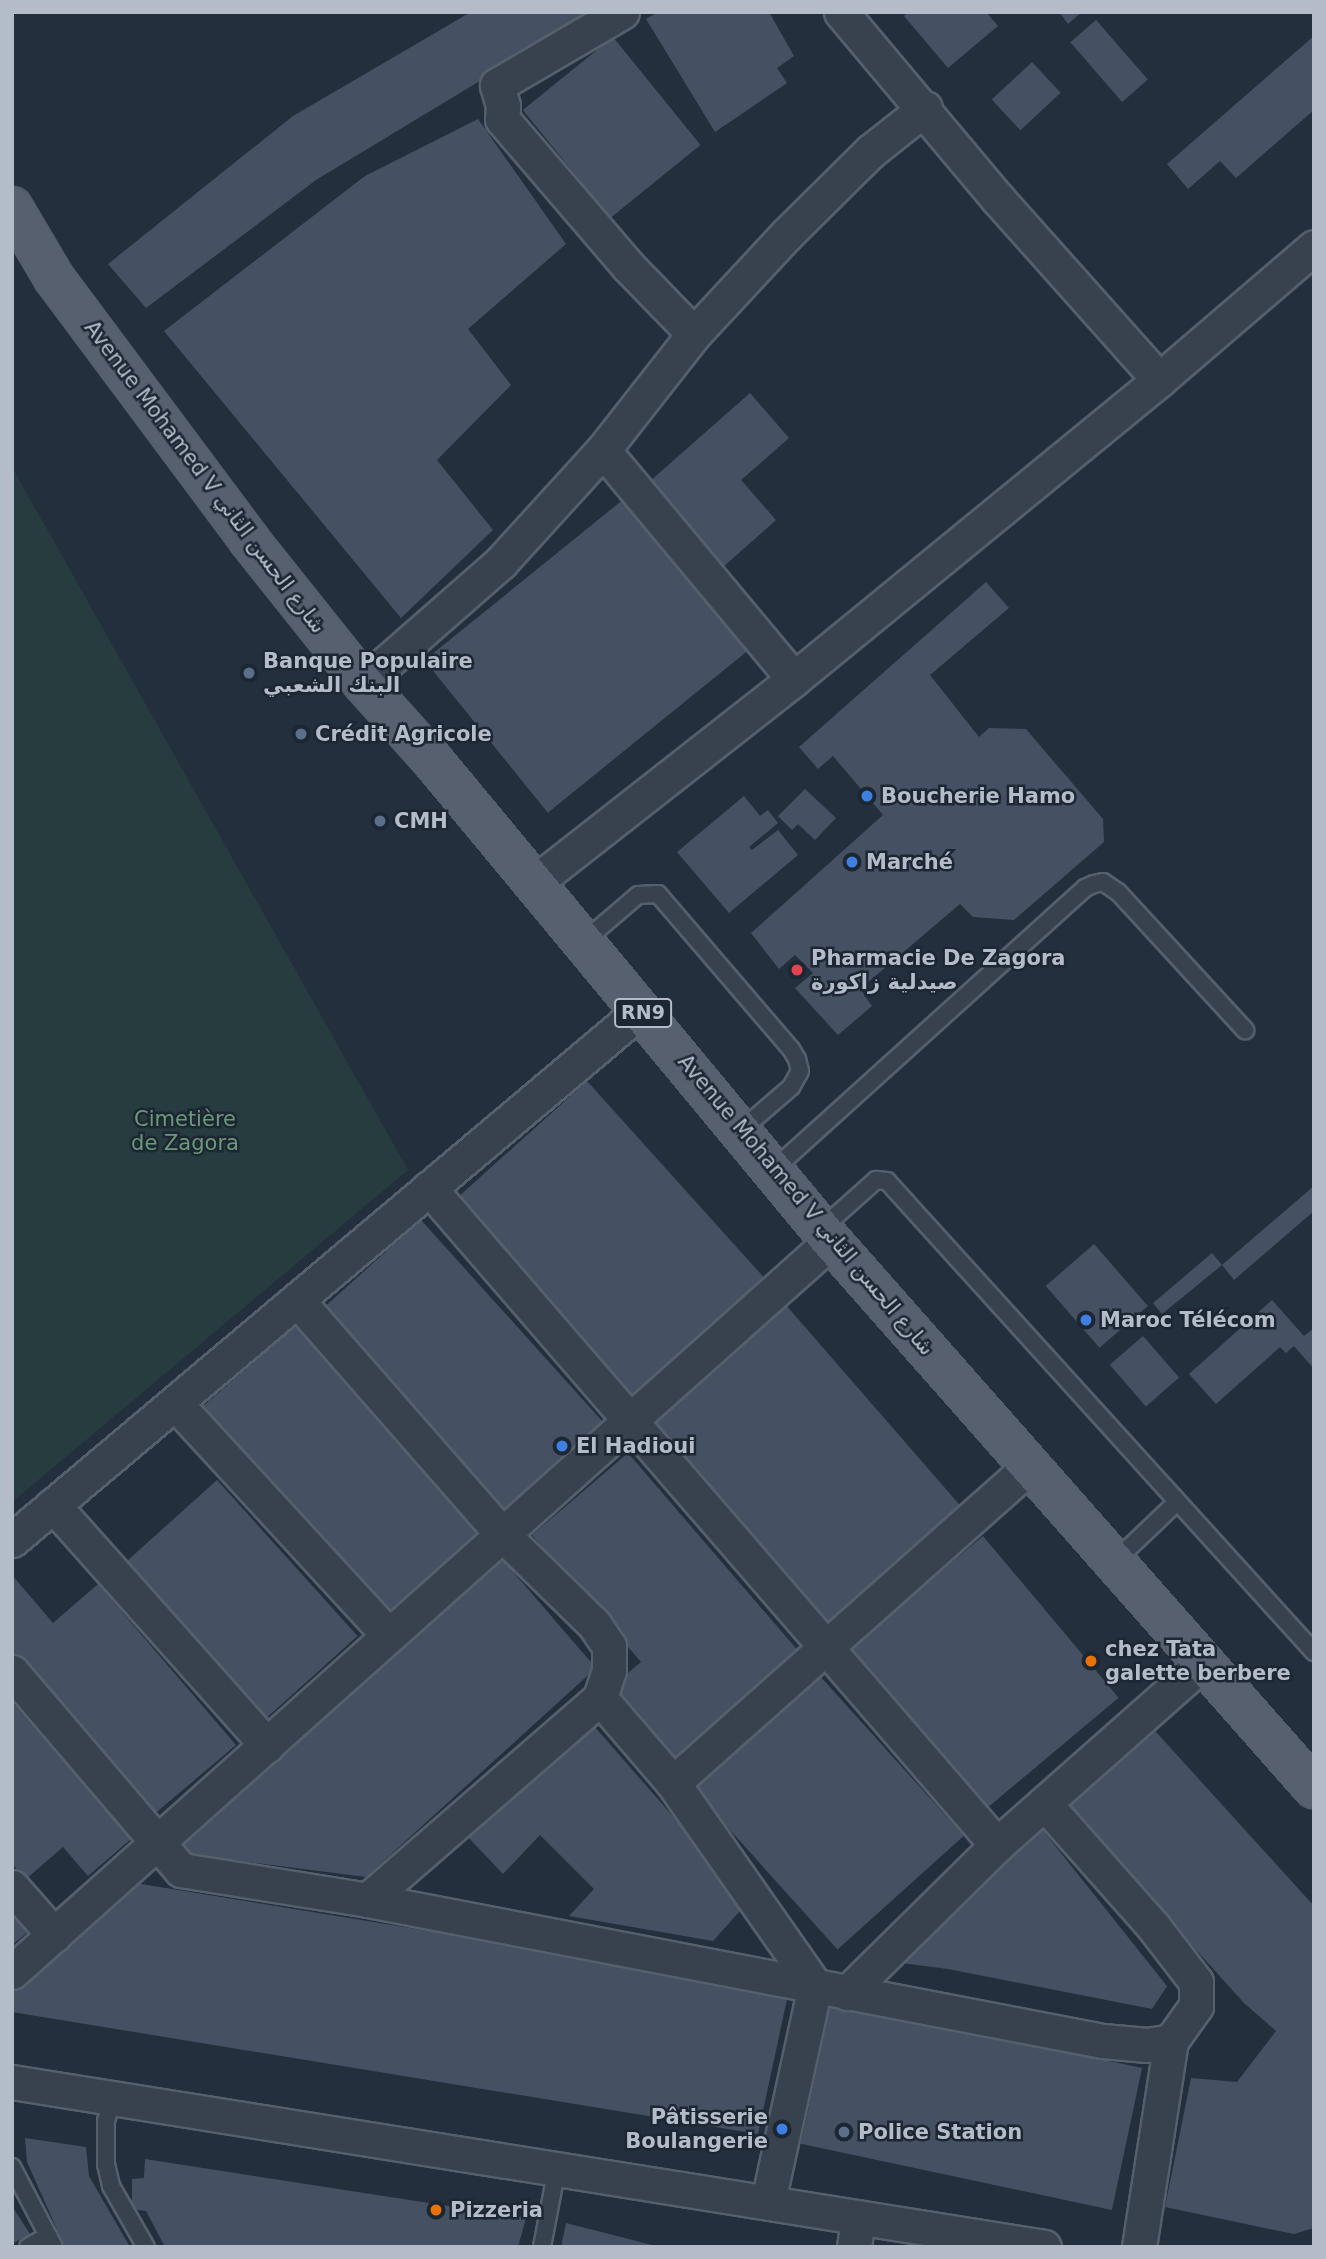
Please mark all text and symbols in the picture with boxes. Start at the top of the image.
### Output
street label: Avenue Mohamed V شارع الحسن الثاني [79,316,331,638]
place label: Banque Populaire البنك الشعبي [263,648,473,698]
marker: Banque Populaire البنك الشعبي [241,665,257,681]
place label: Crédit Agricole [315,721,492,747]
marker: Crédit Agricole [293,726,309,742]
place label: Boucherie Hamo [881,783,1075,809]
marker: Boucherie Hamo [859,788,875,804]
place label: CMH [394,808,448,834]
marker: CMH [372,813,388,829]
place label: Marché [866,849,953,875]
marker: Marché [844,854,860,870]
place label: Pharmacie De Zagora صيدلية زاكورة [811,945,1065,995]
marker: Pharmacie De Zagora صيدلية زاكورة [789,962,805,978]
road number: RN9 [613,998,673,1028]
street label: Avenue Mohamed V شارع الحسن الثاني [673,1049,939,1361]
park label: Cimetière de Zagora [131,1106,239,1156]
place label: Maroc Télécom [1100,1307,1276,1333]
marker: Maroc Télécom [1078,1312,1094,1328]
place label: El Hadioui [576,1433,695,1459]
marker: El Hadioui [554,1438,570,1454]
place label: chez Tata galette berbere [1105,1636,1291,1686]
marker: chez Tata galette berbere [1083,1653,1099,1669]
place label: Pâtisserie Boulangerie [625,2104,768,2154]
place label: Police Station [858,2119,1022,2145]
marker: Pâtisserie Boulangerie [774,2121,790,2137]
marker: Police Station [836,2124,852,2140]
place label: Pizzeria [450,2197,543,2223]
marker: Pizzeria [428,2202,444,2218]

